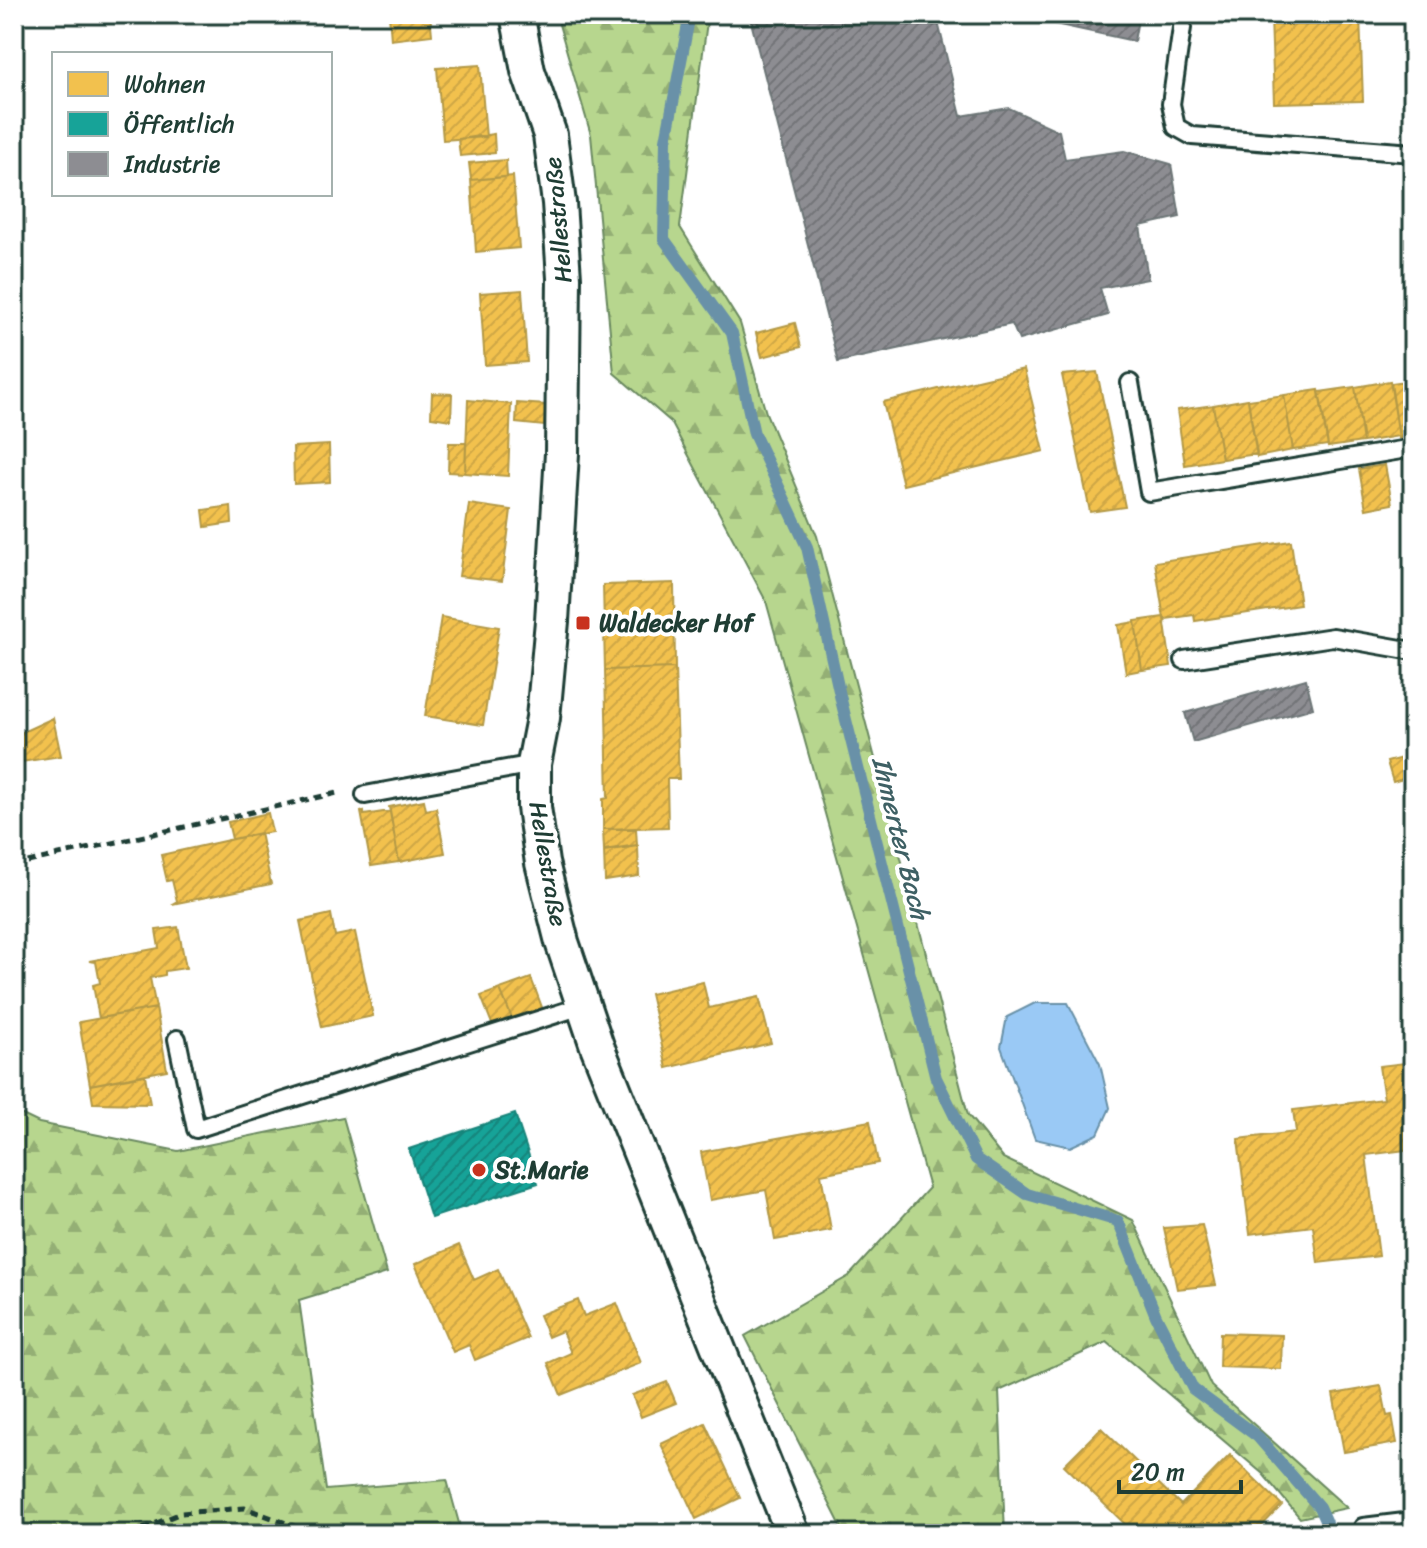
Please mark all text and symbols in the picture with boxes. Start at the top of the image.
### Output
legend [52,52,332,196]
text: Wohnen [124,63,206,105]
text: Öffentlich [124,103,235,145]
text: Industrie [123,143,221,185]
street label: Hellestraße [532,155,584,285]
place label: Waldecker Hof [599,602,756,644]
marker: Waldecker Hof [574,614,592,632]
water label: Ihmerter Bach [858,751,944,926]
street label: Hellestraße [516,798,580,930]
place label: St.Marie [494,1149,589,1191]
marker: St.Marie [470,1161,488,1179]
scale bar [1119,1444,1241,1494]
text: 20 m [1131,1451,1185,1493]

